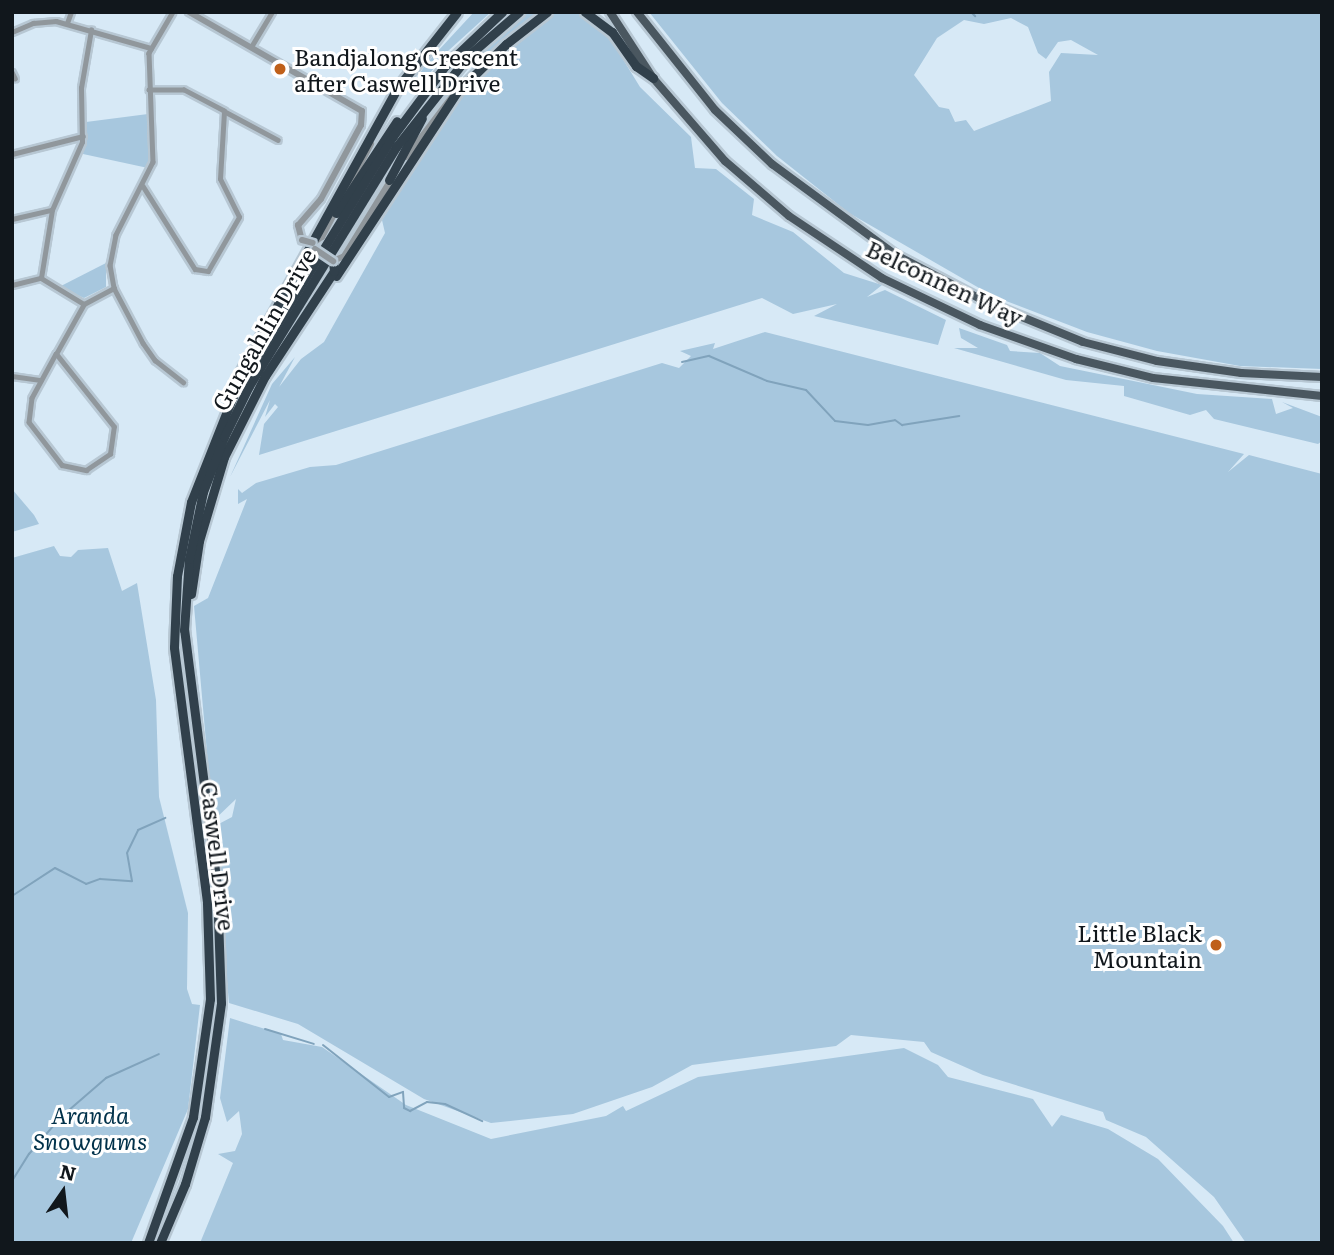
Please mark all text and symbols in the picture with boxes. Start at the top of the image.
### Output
place label: Bandjalong Crescent after Caswell Drive [294,42,518,96]
marker: Bandjalong Crescent after Caswell Drive [272,61,288,77]
street label: Belconnen Way [862,234,1028,330]
street label: Gungahlin Drive [205,243,321,415]
street label: Caswell Drive [196,780,242,932]
place label: Little Black Mountain [1077,918,1202,972]
marker: Little Black Mountain [1208,937,1224,953]
park label: Aranda Snowgums [33,1100,147,1154]
text: N [57,1156,79,1187]
north arrow [28,1157,98,1227]

